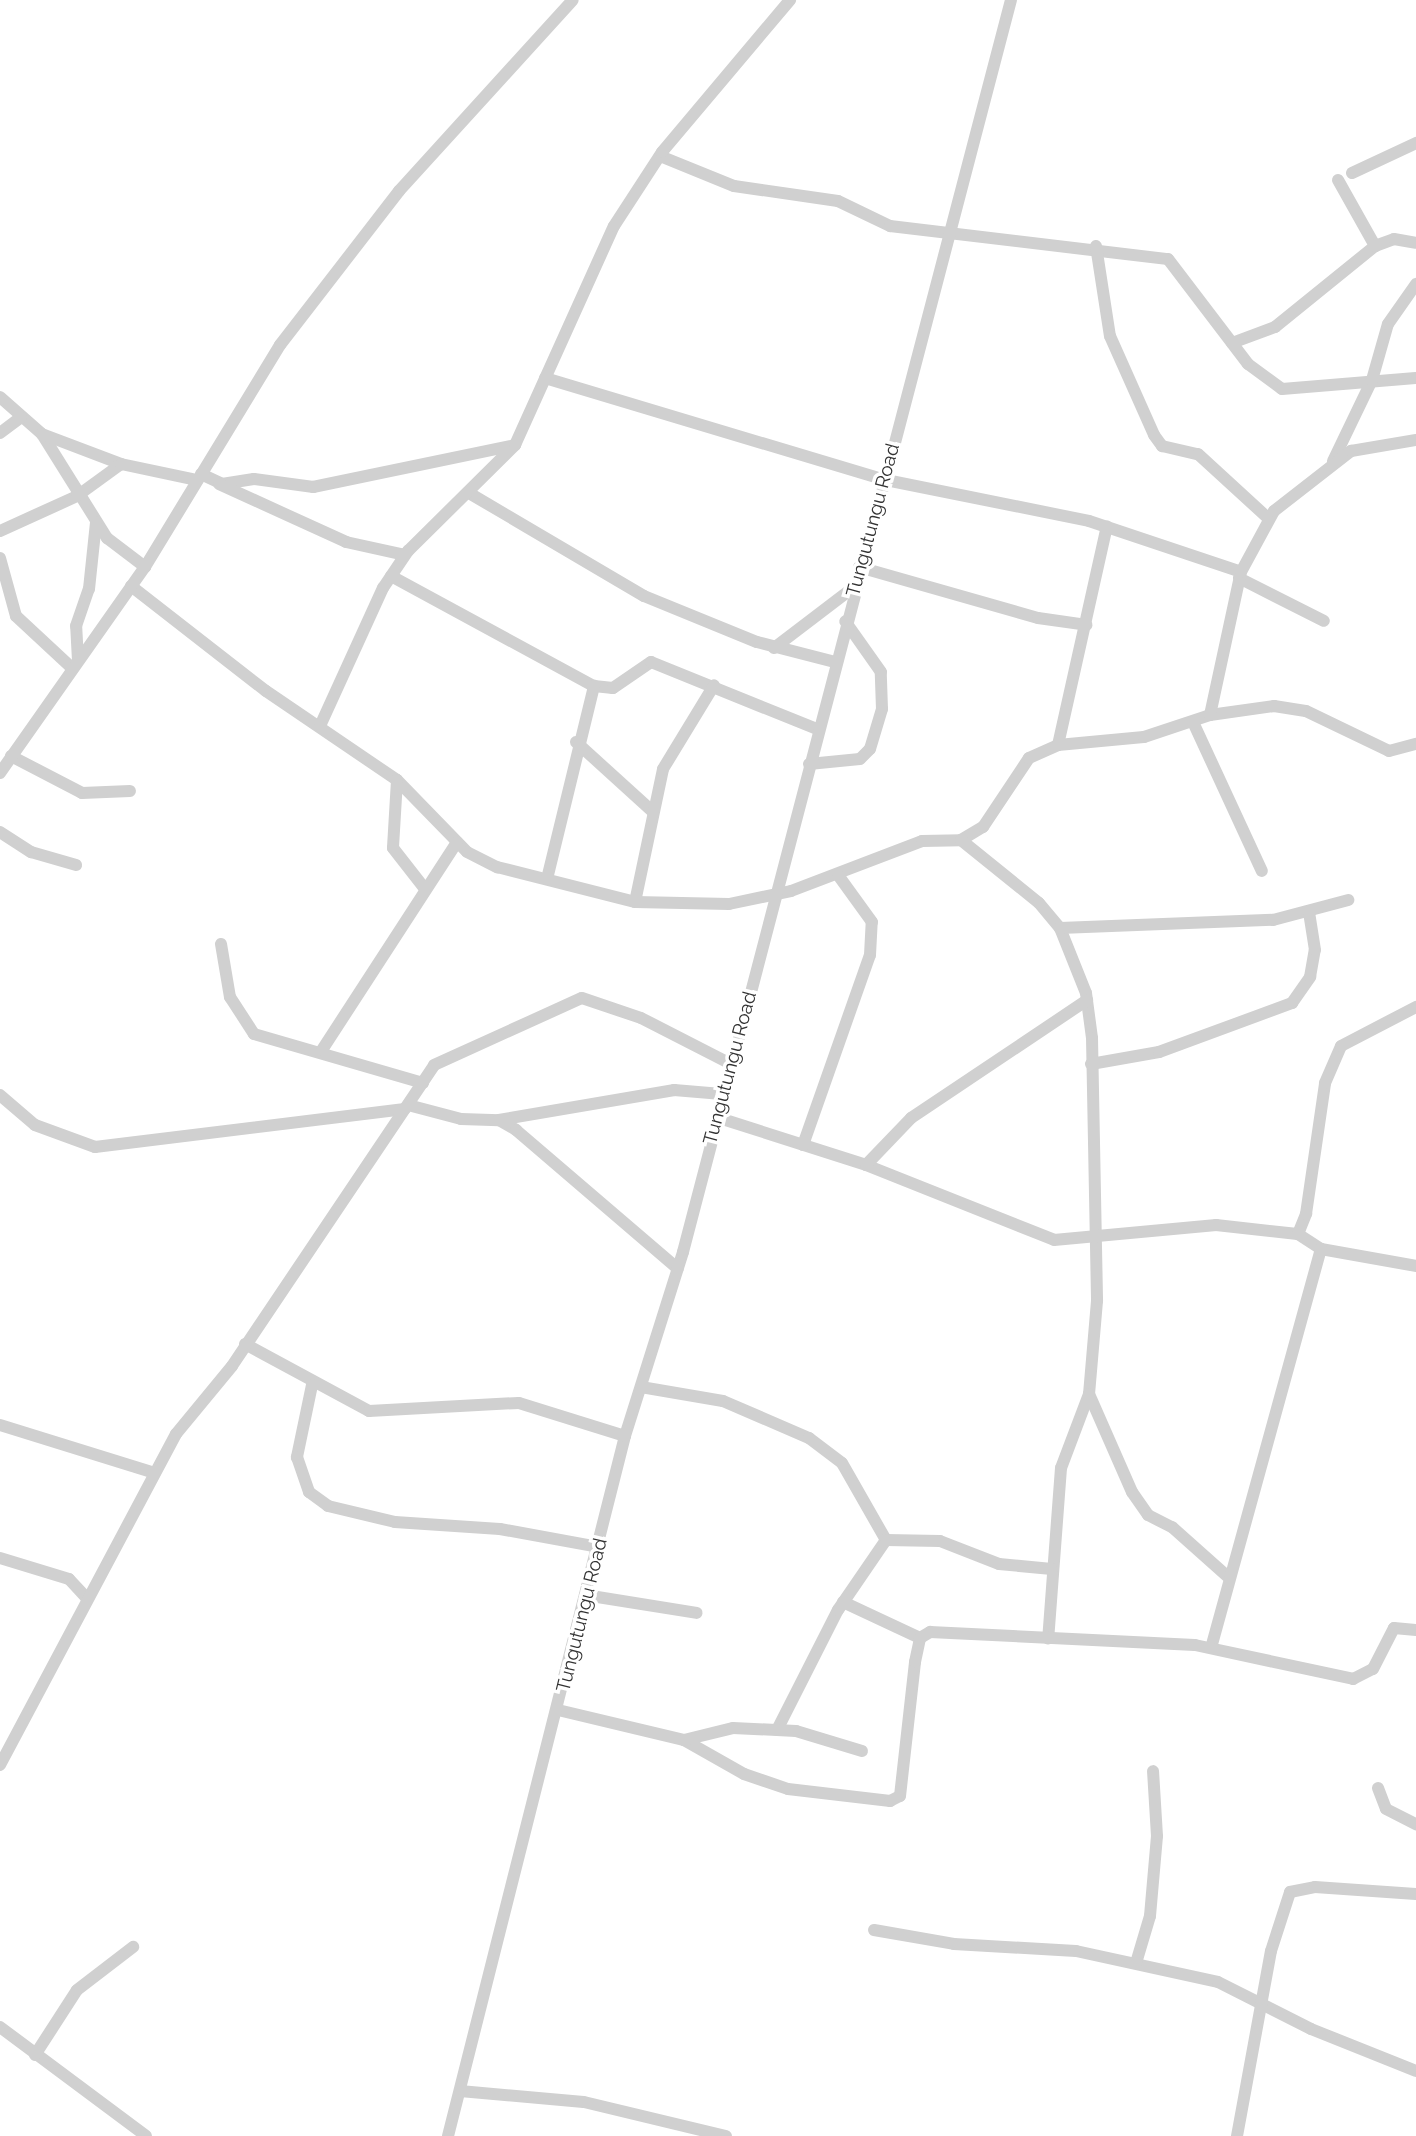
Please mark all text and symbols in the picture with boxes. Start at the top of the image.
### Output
street label: Tungutungu Road [842,441,904,599]
street label: Tungutungu Road [699,989,761,1147]
street label: Tungutungu Road [552,1536,612,1694]

